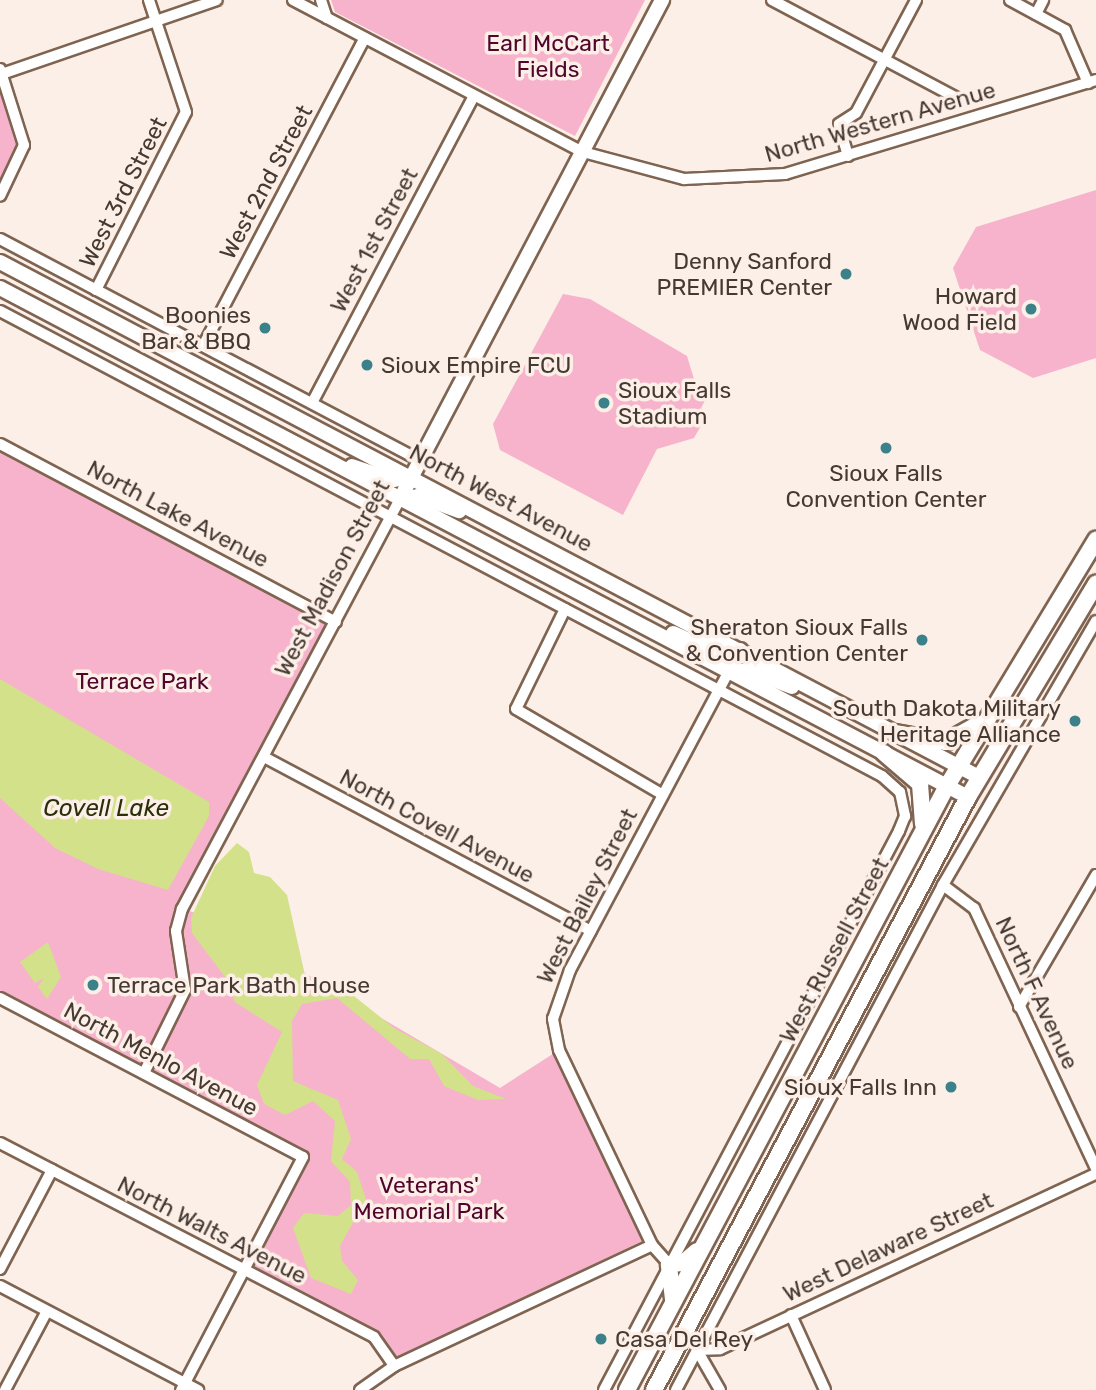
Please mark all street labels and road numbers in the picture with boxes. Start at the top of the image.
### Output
street label: North Western Avenue [761,76,999,168]
street label: West 2nd Street [214,100,318,264]
street label: West 3rd Street [73,112,173,272]
street label: West 1st Street [324,163,424,317]
street label: North West Avenue [404,438,598,558]
street label: North Lake Avenue [82,454,274,574]
street label: West Madison Street [269,475,395,681]
street label: North Covell Avenue [335,763,539,889]
street label: West Bailey Street [531,803,643,989]
street label: West Russell Street [774,853,894,1047]
street label: North F Avenue [989,912,1085,1074]
street label: North Menlo Avenue [59,996,263,1122]
street label: North Walts Avenue [112,1170,312,1290]
street label: West Delaware Street [779,1186,997,1308]

